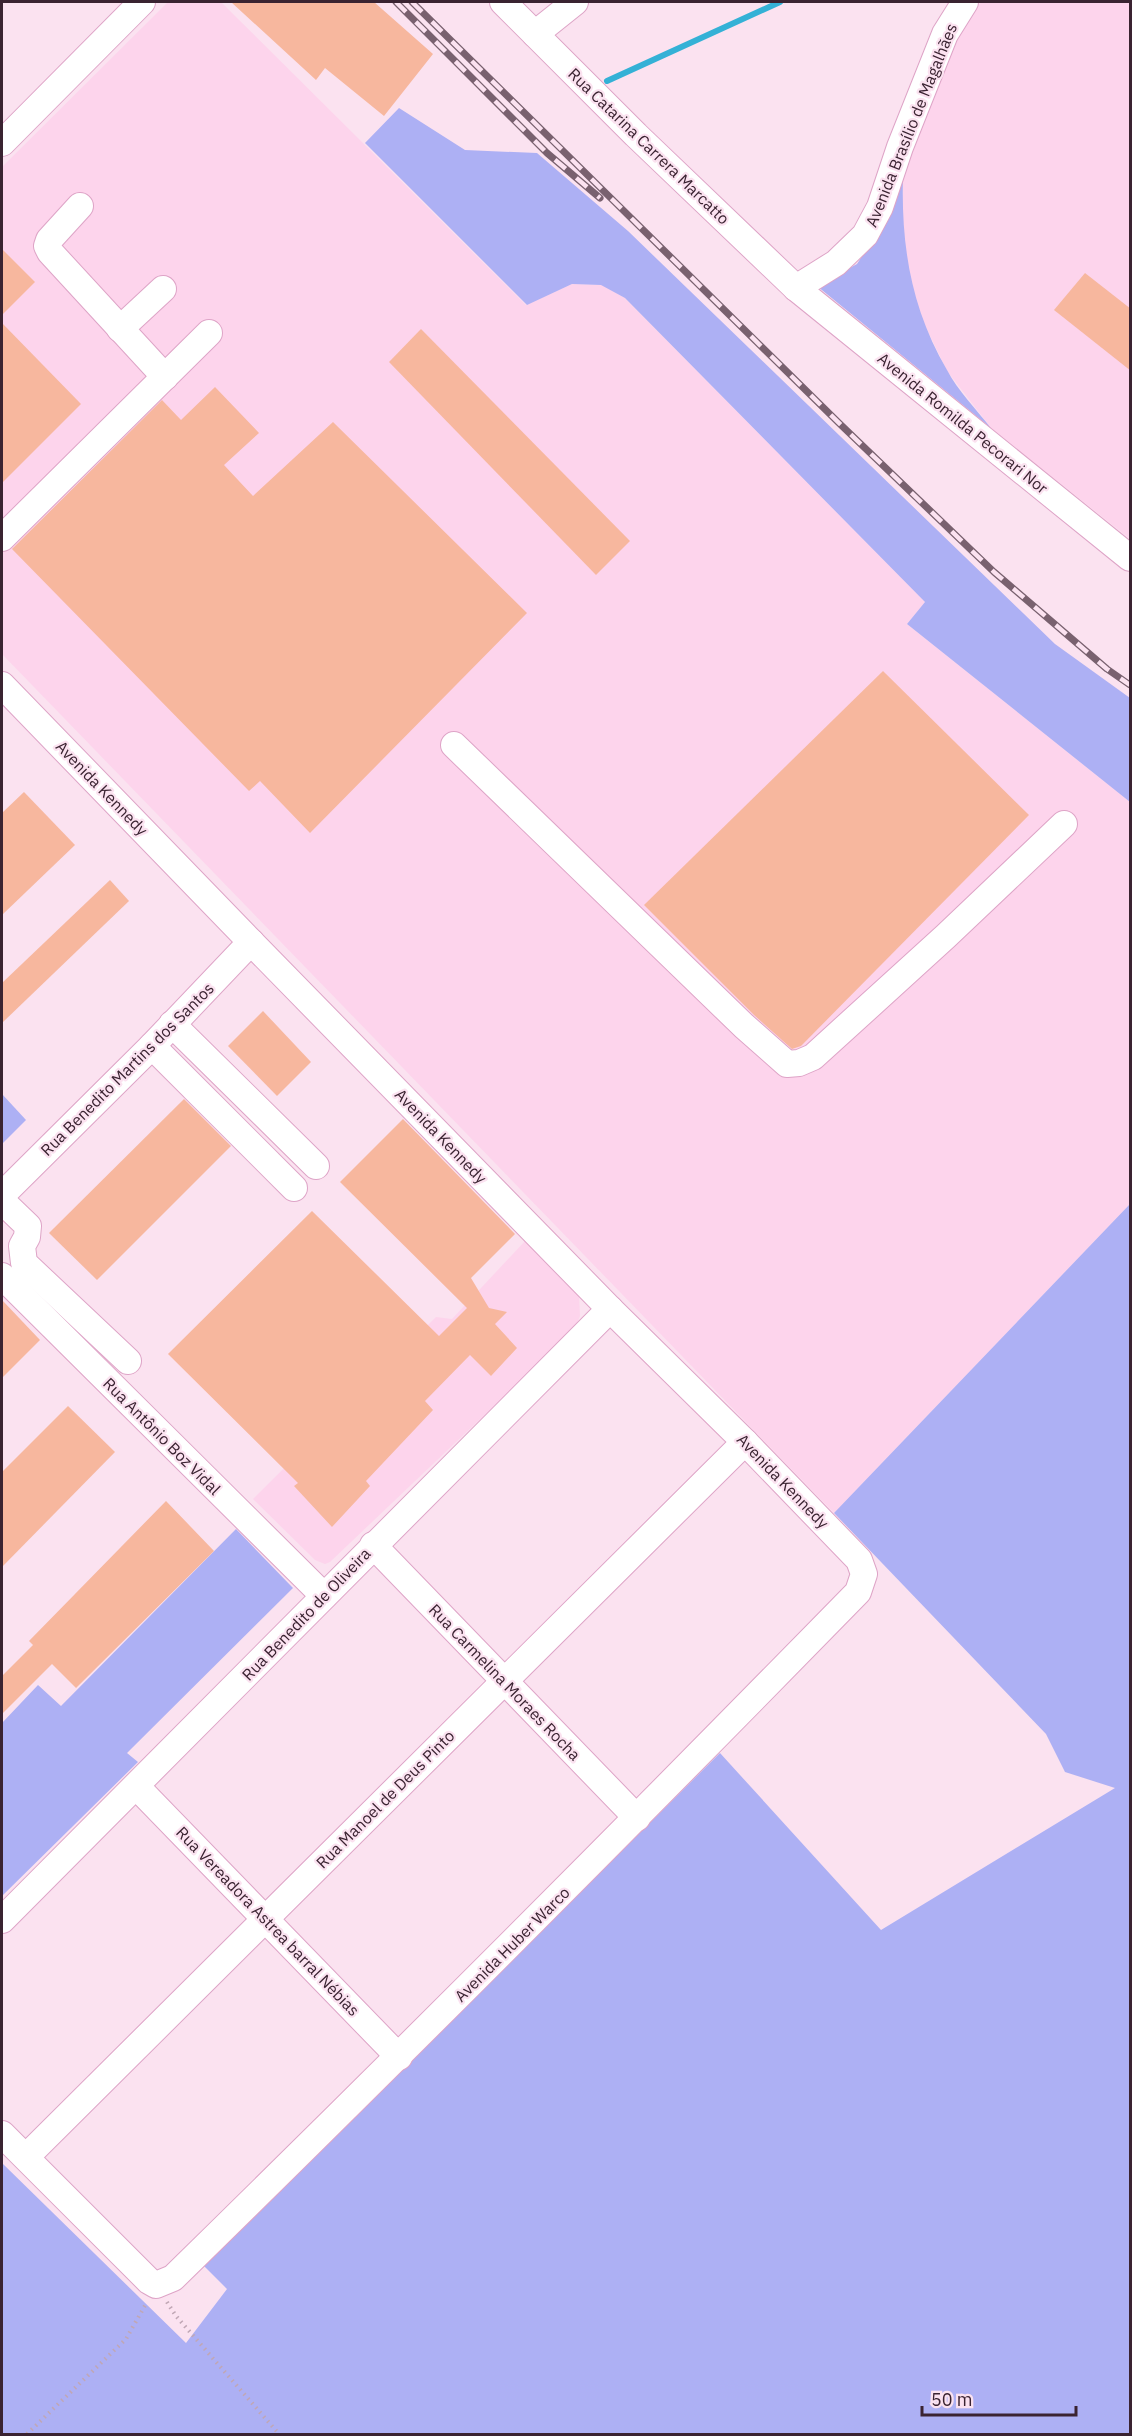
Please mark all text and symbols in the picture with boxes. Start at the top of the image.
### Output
street label: Avenida Brasílio de Magalhães [861,20,961,230]
street label: Rua Catarina Carrera Marcatto [564,64,734,228]
street label: Avenida Romilda Pecorari Nor [874,348,1052,498]
street label: Avenida Kennedy [52,736,152,840]
street label: Rua Benedito Martins dos Santos [36,978,218,1160]
street label: Avenida Kennedy [391,1084,491,1188]
street label: Rua Antônio Boz Vidal [99,1373,225,1499]
street label: Avenida Kennedy [733,1429,833,1533]
street label: Rua Benedito de Oliveira [237,1543,375,1685]
street label: Rua Carmelina Moraes Rocha [425,1600,585,1765]
street label: Rua Manoel de Deus Pinto [312,1726,458,1872]
street label: Rua Vereadora Astrea barral Nébias [172,1822,364,2020]
street label: Avenida Huber Warco [450,1882,574,2006]
scale bar [922,2379,1076,2417]
text: 50 m [931,2388,973,2411]

